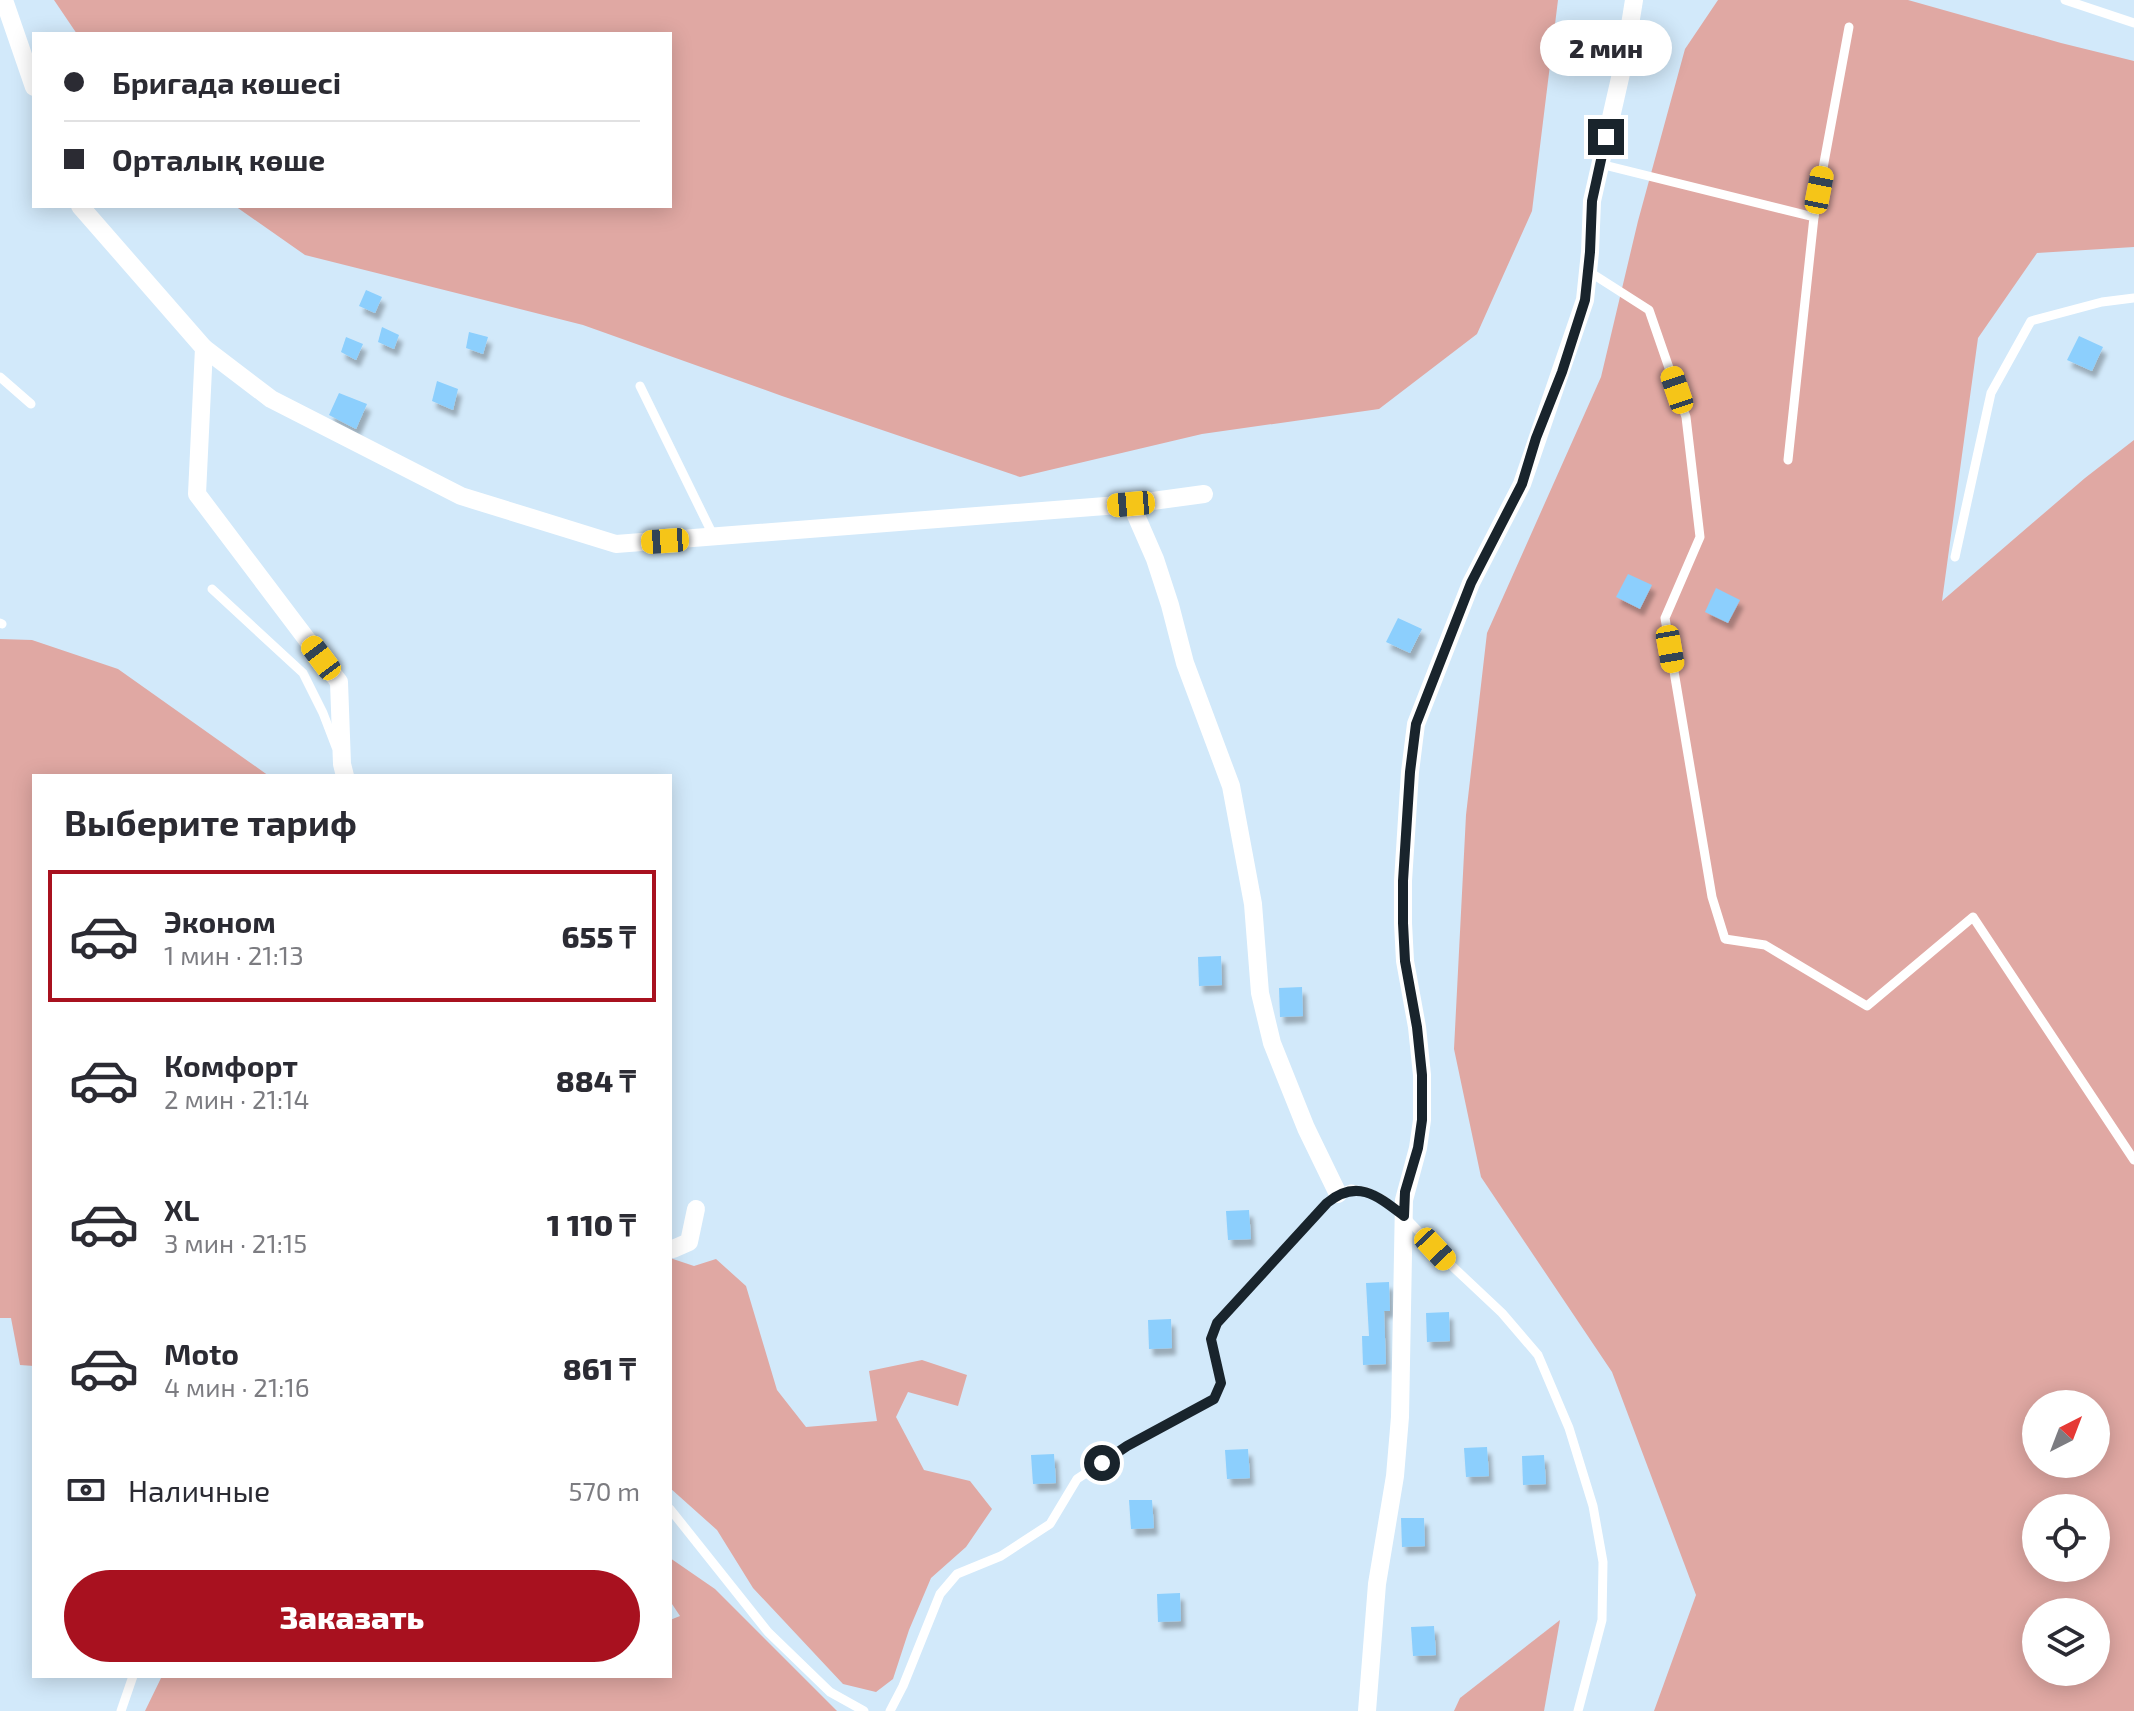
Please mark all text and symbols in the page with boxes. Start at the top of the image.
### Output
callout: 2 мин [1540,21,1672,77]
text: 2 мин [1569,32,1643,63]
text: Бригада көшесі [112,64,341,100]
route end [1588,119,1624,155]
text: Орталық көше [112,141,325,177]
car [1803,164,1835,216]
car [1658,363,1696,417]
car [1106,490,1156,518]
car [640,527,690,555]
car [1654,623,1686,675]
car [297,632,345,684]
text: Выберите тариф [64,800,357,843]
icon: car [68,900,140,972]
text: Эконом [164,903,276,939]
text: 655 ₸ [562,918,636,954]
text: 1 мин · 21:13 [164,939,304,970]
icon: car [68,1044,140,1116]
text: Комфорт [164,1047,298,1083]
text: 884 ₸ [556,1062,636,1098]
text: 2 мин · 21:14 [164,1083,309,1114]
icon: car [68,1188,140,1260]
text: XL [164,1191,199,1227]
text: 1 110 ₸ [547,1206,636,1242]
car [1410,1223,1460,1275]
text: 3 мин · 21:15 [164,1227,307,1258]
icon: car [68,1332,140,1404]
text: Moto [164,1335,239,1371]
text: 861 ₸ [563,1350,636,1386]
text: 4 мин · 21:16 [164,1371,310,1402]
north arrow [2022,1390,2110,1478]
map controls [2022,1390,2110,1686]
route start [1084,1445,1120,1481]
icon: cash [64,1468,108,1512]
text: Наличные [128,1472,270,1508]
text: 570 m [568,1475,640,1506]
button: locate [2022,1494,2110,1582]
button: Заказать [64,1570,640,1662]
button: layers [2022,1598,2110,1686]

